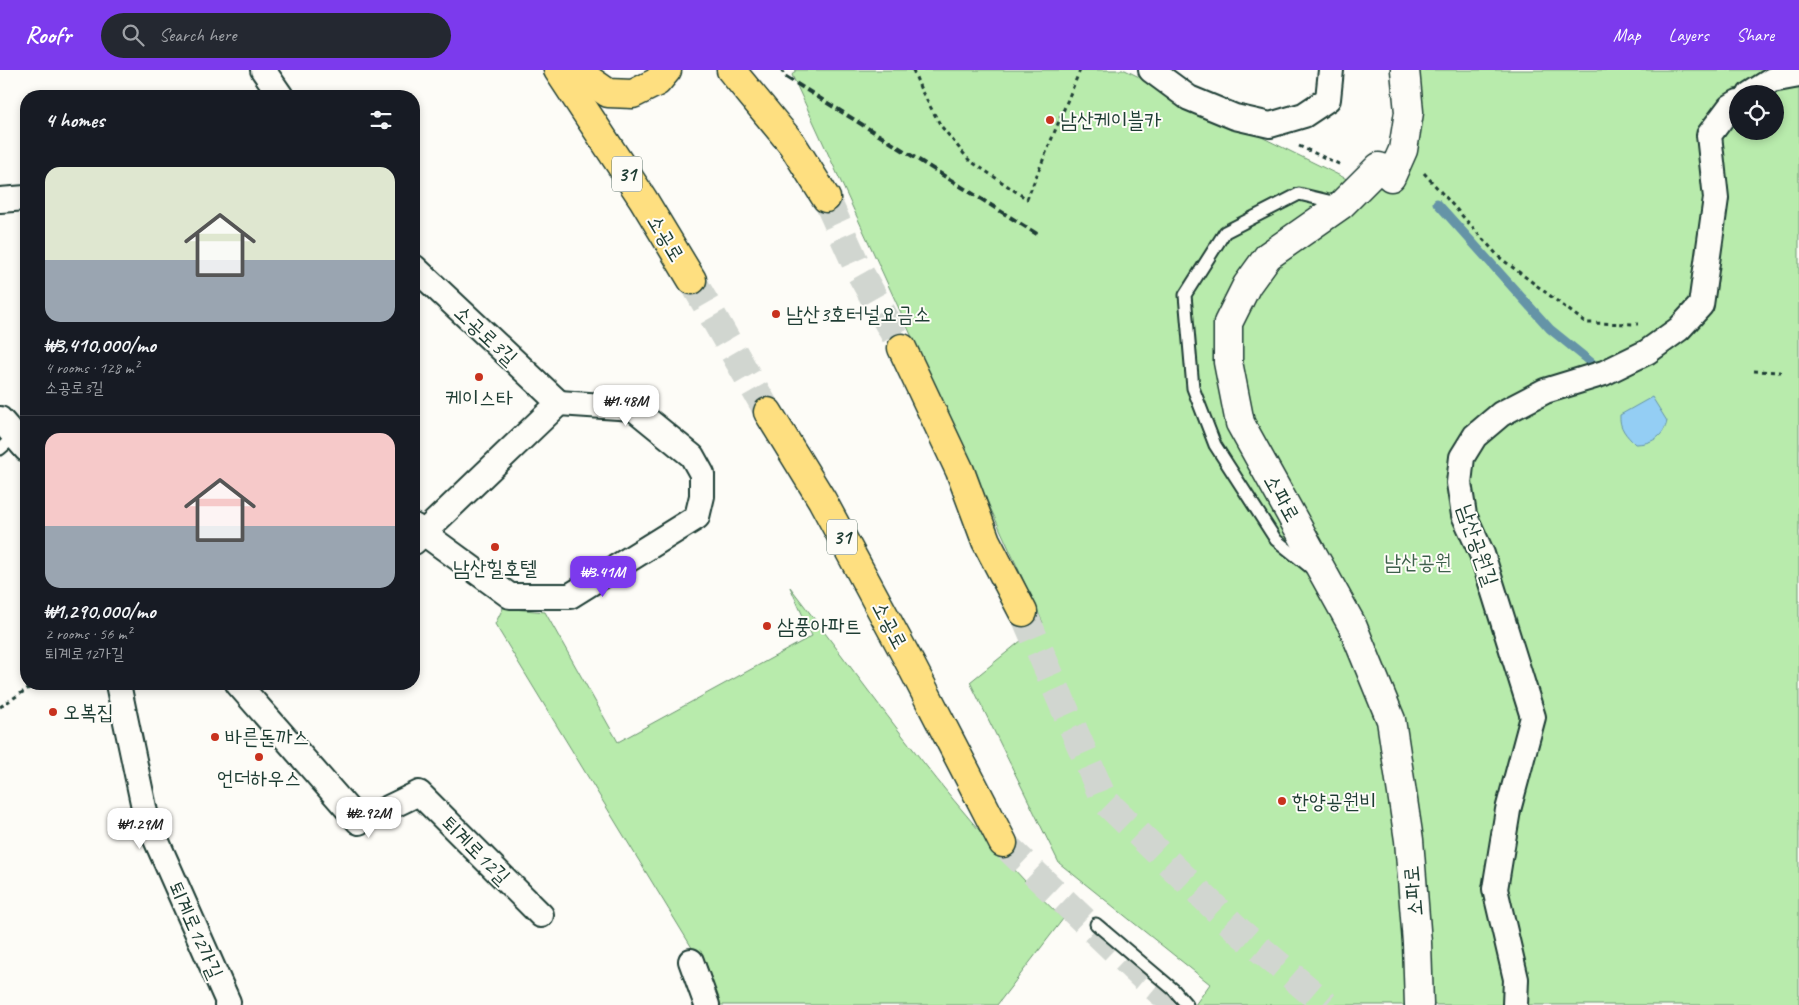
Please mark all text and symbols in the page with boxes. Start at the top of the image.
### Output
search box [101,13,451,58]
text: Roofr [25,20,71,50]
icon: search [119,21,147,49]
text: Search here [159,23,236,47]
text: Map [1613,24,1641,46]
text: Layers [1669,24,1708,46]
text: Share [1736,24,1774,46]
map controls [1729,85,1784,140]
button: locate [1729,85,1784,140]
icon: filters [367,106,395,134]
text: 4 homes [45,107,104,133]
place label: 남산케이블카 [1060,107,1161,133]
marker: 남산케이블카 [1044,114,1056,126]
road number: 31 [612,156,642,192]
icon: home [175,200,265,290]
street label: 소공로 [642,210,690,266]
street label: 소공로3길 [449,299,523,371]
place label: 남산3호터널요금소 [786,301,931,327]
marker: 남산3호터널요금소 [770,308,782,320]
text: ₩3,410,000/mo [45,332,156,358]
text: 4 rooms · 128 m² [45,358,139,378]
marker: 케이스타 [473,371,485,383]
text: 소공로3길 [45,378,104,398]
pin: ₩1.48M [585,384,667,427]
place label: 케이스타 [445,385,513,411]
text: ₩1.48M [604,391,648,411]
icon: home [175,465,265,555]
street label: 소파로 [1258,470,1306,526]
street label: 남산공원길 [1452,501,1504,589]
road number: 31 [827,520,857,554]
marker: 남산힐호텔 [489,541,501,553]
park label: 남산공원 [1384,549,1452,575]
place label: 남산힐호텔 [453,555,537,581]
pin: ₩3.41M [562,556,644,598]
text: ₩3.41M [581,562,625,582]
street label: 소공로 [867,597,913,653]
text: ₩1,290,000/mo [45,598,156,624]
place label: 삼풍아파트 [777,613,862,639]
marker: 삼풍아파트 [761,620,773,632]
text: 2 rooms · 56 m² [45,624,131,644]
text: 퇴계로12가길 [45,644,124,664]
place label: 오복집 [63,699,114,725]
marker: 오복집 [47,706,59,718]
place label: 바른돈까스 [225,724,310,750]
marker: 바른돈까스 [209,731,221,743]
marker: 언더하우스 [253,751,265,763]
place label: 언더하우스 [217,765,301,791]
place label: 한양공원비 [1292,788,1377,814]
marker: 한양공원비 [1276,795,1288,807]
pin: ₩2.92M [328,796,410,839]
text: ₩2.92M [347,803,391,823]
pin: ₩1.29M [99,808,181,850]
street label: 퇴계로12길 [436,810,516,890]
text: ₩1.29M [118,814,162,834]
street label: 소파로 [1398,865,1428,917]
street label: 퇴계로12가길 [163,877,229,983]

